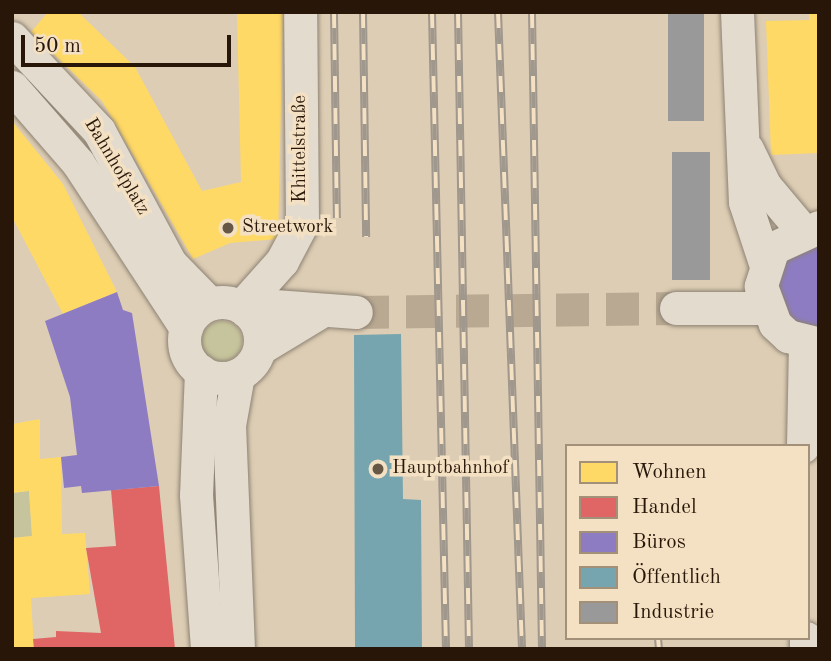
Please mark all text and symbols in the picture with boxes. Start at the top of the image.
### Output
scale bar [24,21,234,65]
text: 50 m [34,36,81,57]
street label: Khittelstraße [290,95,312,203]
street label: Bahnhofplatz [78,115,154,219]
place label: Streetwork [242,217,333,239]
marker: Streetwork [220,220,236,236]
legend [565,444,810,640]
place label: Hauptbahnhof [392,458,509,480]
marker: Hauptbahnhof [370,461,386,477]
text: Wohnen [632,462,707,483]
text: Handel [632,497,697,518]
text: Büros [632,532,686,553]
text: Öffentlich [632,567,721,588]
text: Industrie [632,602,714,623]

